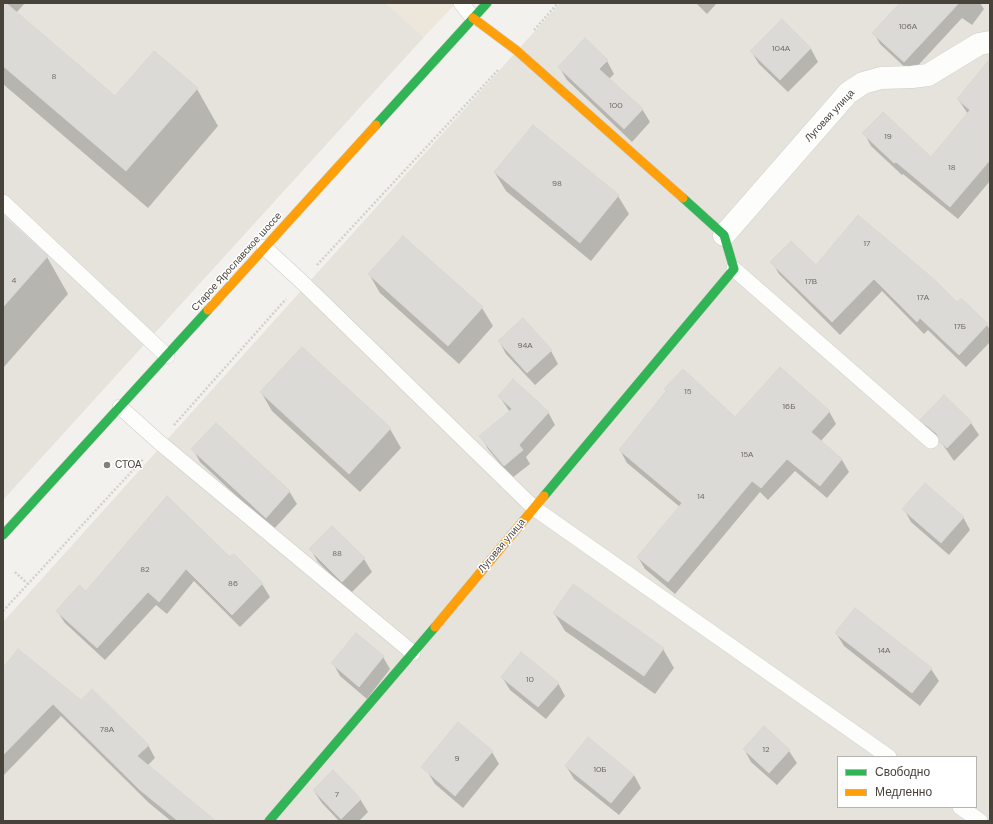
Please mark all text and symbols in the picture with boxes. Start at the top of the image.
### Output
house number: 106А [899,22,917,32]
house number: 104А [772,44,790,54]
house number: 8 [52,72,56,82]
street label: Луговая улица [803,87,857,145]
house number: 100 [609,101,623,111]
house number: 19 [884,132,892,142]
house number: 18 [948,163,956,173]
house number: 98 [552,179,562,189]
street label: Старое Ярославское шоссе [189,210,285,314]
house number: 17 [864,239,870,249]
house number: 4 [12,276,16,286]
house number: 17В [805,277,817,287]
house number: 17А [917,293,929,303]
house number: 17Б [954,322,966,332]
house number: 94А [517,341,533,351]
house number: 15 [684,387,692,397]
house number: 16Б [783,402,795,412]
house number: 15А [741,450,753,460]
place label: СТОА [115,459,142,471]
marker: СТОА [102,460,112,470]
house number: 14 [697,492,705,502]
street label: Луговая улица [476,516,528,576]
house number: 88 [332,549,342,559]
house number: 82 [140,565,150,575]
house number: 86 [228,579,238,589]
house number: 14А [878,646,890,656]
house number: 10 [526,675,534,685]
house number: 78А [100,725,114,735]
house number: 12 [762,745,770,755]
house number: 9 [454,754,460,764]
legend [837,756,977,808]
text: Свободно [875,764,930,780]
house number: 10Б [593,765,607,775]
text: Медленно [875,784,932,800]
house number: 7 [335,790,339,800]

